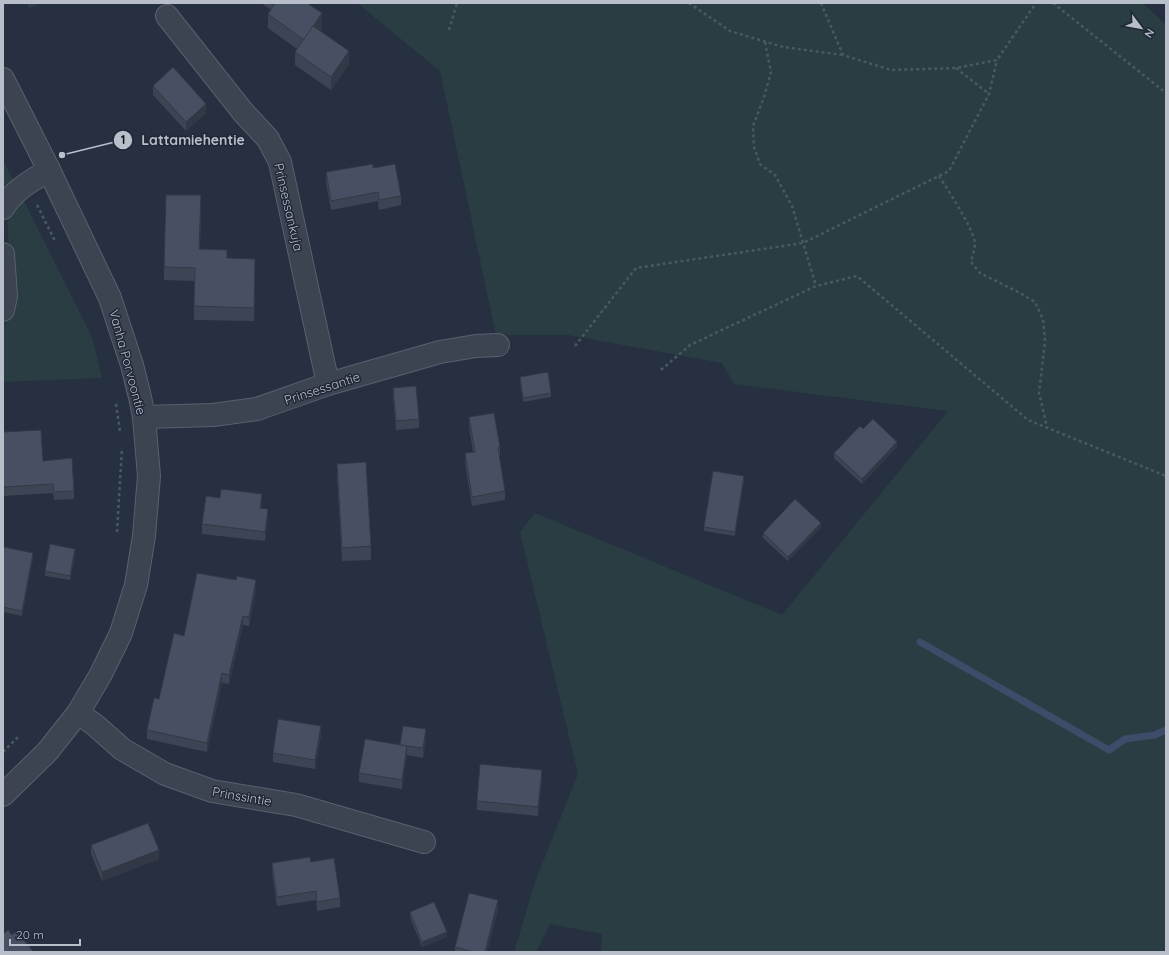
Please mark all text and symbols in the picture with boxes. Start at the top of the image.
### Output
north arrow [1121,8,1161,48]
text: N [1141,26,1158,40]
callout: Lattamiehentie [113,127,253,153]
text: Lattamiehentie [141,131,245,149]
text: 1 [121,132,125,147]
street label: Prinsessankuja [271,161,307,253]
street label: Vanha Porvoontie [106,308,150,416]
street label: Prinsessantie [282,368,362,408]
street label: Prinssintie [211,783,273,809]
scale bar [10,921,80,947]
text: 20 m [16,927,44,942]

